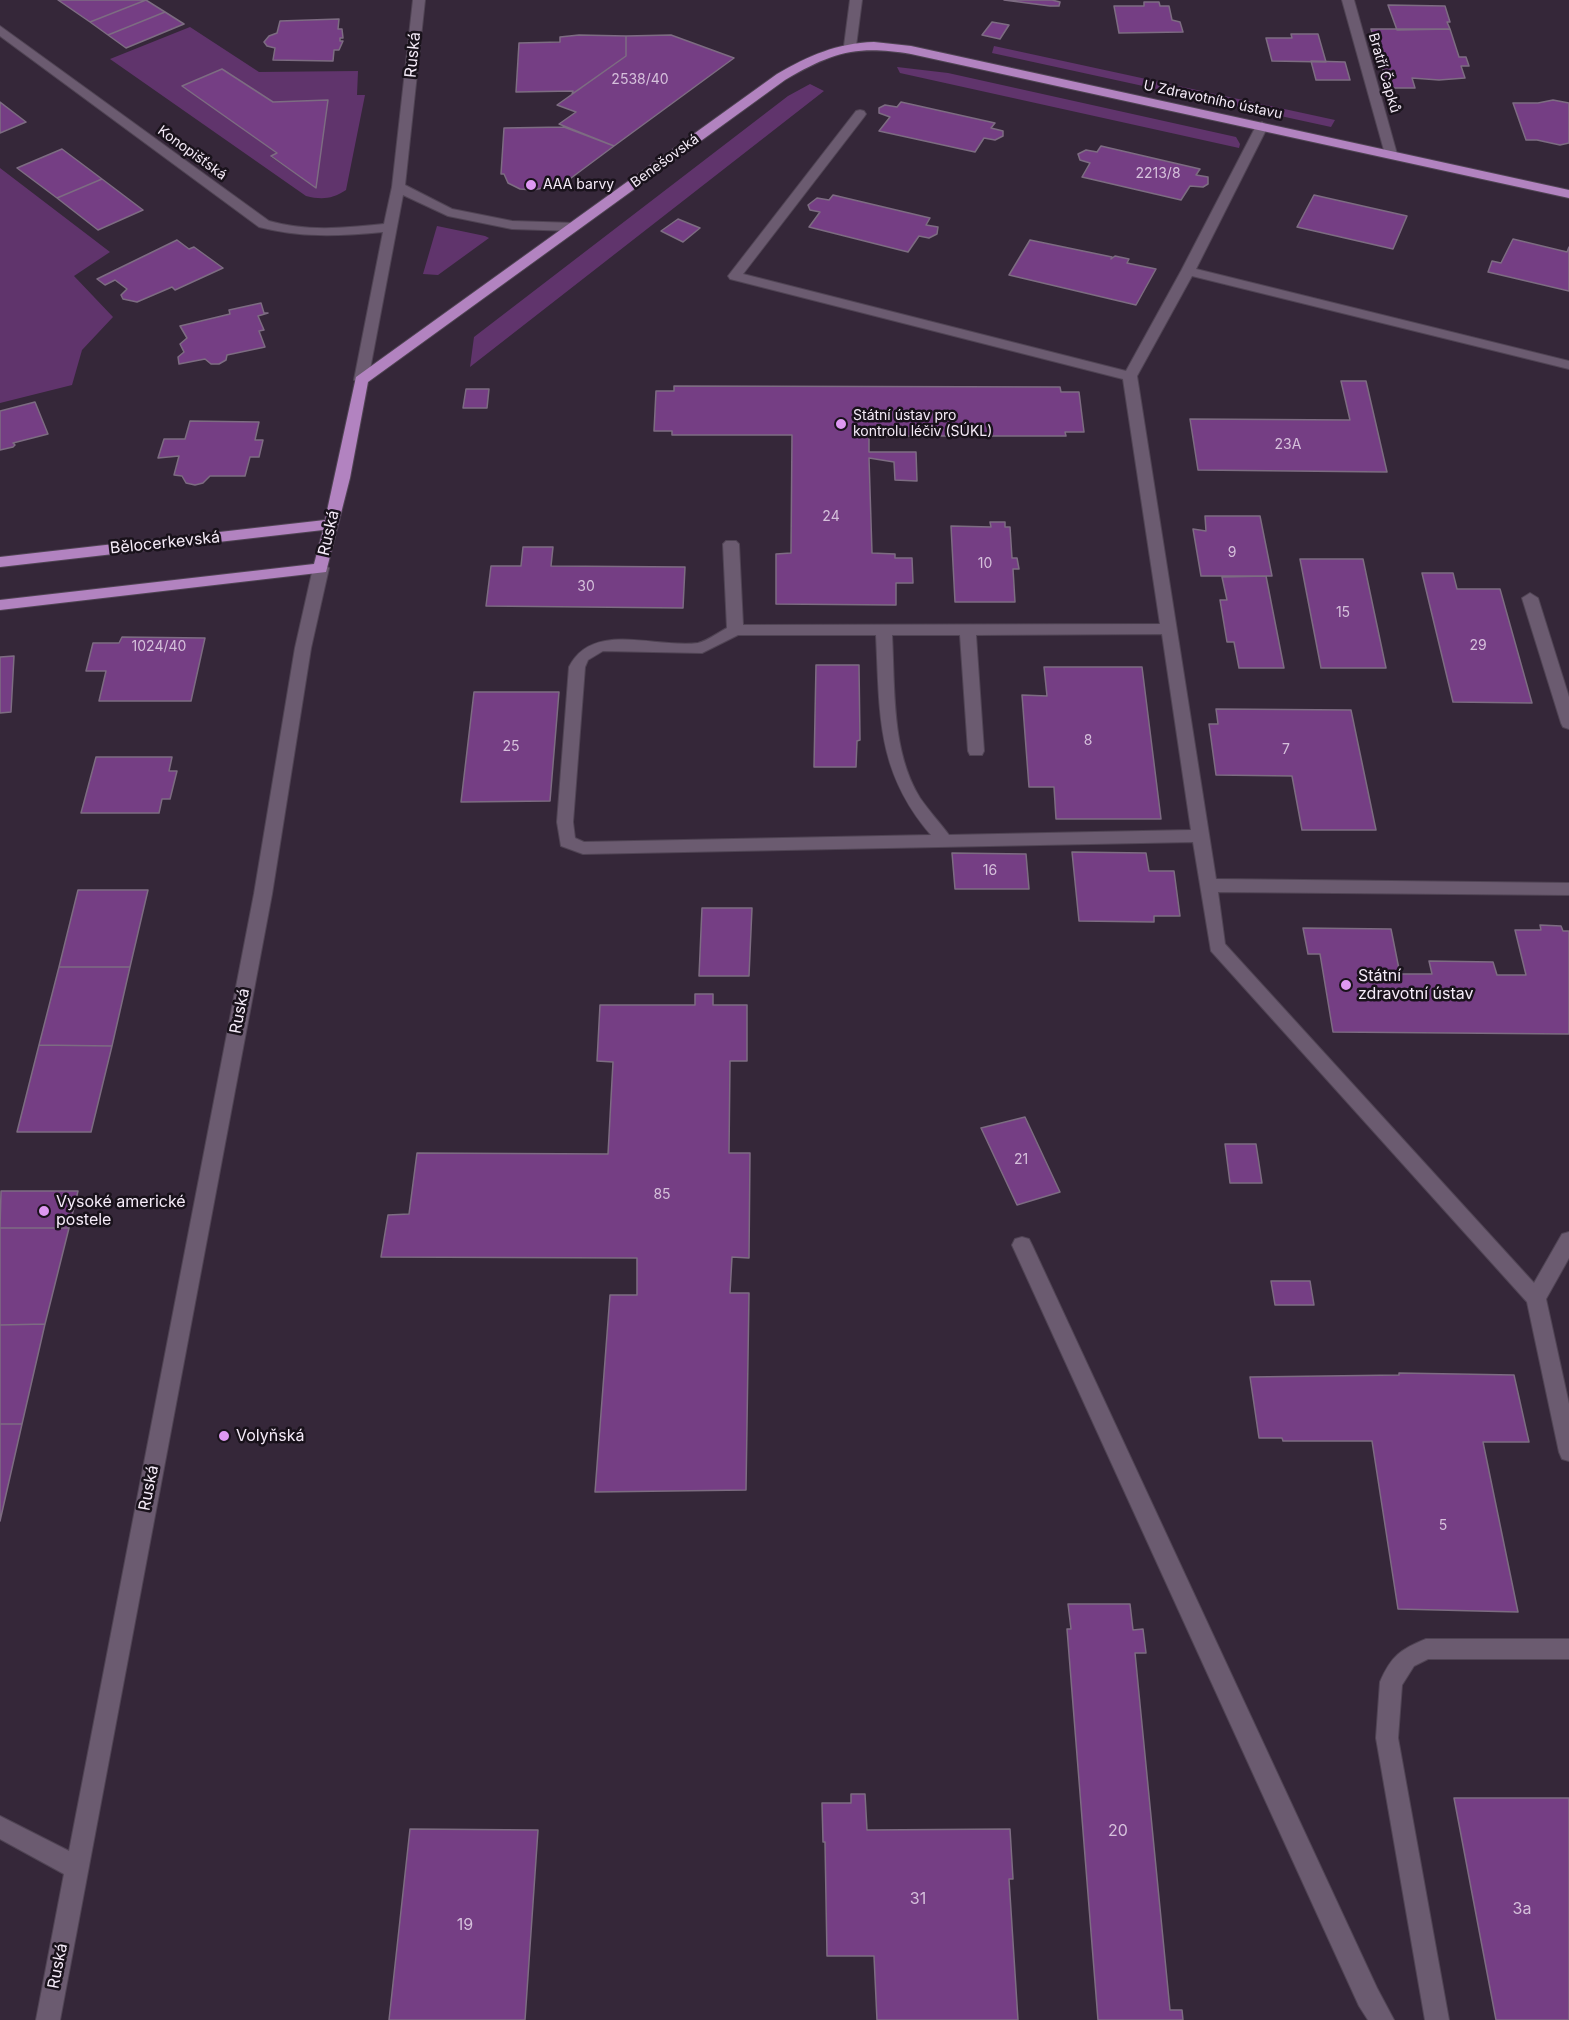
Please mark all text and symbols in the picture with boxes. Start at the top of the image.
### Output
street label: Ruská [401,31,425,79]
street label: Bratří Čapků [1365,31,1403,115]
house number: 2538/40 [611,72,669,88]
street label: U Zdravotního ústavu [1142,77,1284,123]
street label: Konopišťská [154,122,230,184]
street label: Benešovská [628,131,702,191]
house number: 2213/8 [1135,166,1181,182]
place label: AAA barvy [543,177,614,193]
marker: AAA barvy [524,178,538,192]
place label: Státní ústav pro kontrolu léčiv (SÚKL) [853,408,992,440]
marker: Státní ústav pro kontrolu léčiv (SÚKL) [834,417,848,431]
house number: 23A [1275,437,1301,453]
street label: Ruská [314,508,344,558]
house number: 24 [822,509,840,525]
street label: Bělocerkevská [109,528,221,558]
house number: 9 [1228,545,1236,561]
house number: 10 [978,556,992,572]
house number: 30 [577,579,595,595]
house number: 15 [1336,605,1350,621]
house number: 29 [1469,638,1487,654]
house number: 1024/40 [132,639,186,655]
house number: 8 [1084,733,1092,749]
house number: 25 [502,739,520,755]
house number: 7 [1282,742,1290,758]
house number: 16 [983,863,997,879]
place label: Státní zdravotní ústav [1358,966,1473,1004]
marker: Státní zdravotní ústav [1339,978,1353,992]
street label: Ruská [226,987,254,1035]
house number: 21 [1014,1152,1028,1168]
house number: 85 [653,1187,671,1203]
place label: Vysoké americké postele [56,1192,186,1230]
marker: Vysoké americké postele [37,1204,51,1218]
place label: Volyňská [236,1426,304,1446]
marker: Volyňská [217,1429,231,1443]
street label: Ruská [135,1464,163,1512]
house number: 5 [1439,1518,1447,1534]
house number: 20 [1108,1821,1128,1841]
house number: 31 [910,1889,926,1909]
house number: 3a [1513,1899,1531,1919]
house number: 19 [457,1915,473,1935]
street label: Ruská [44,1942,72,1990]

